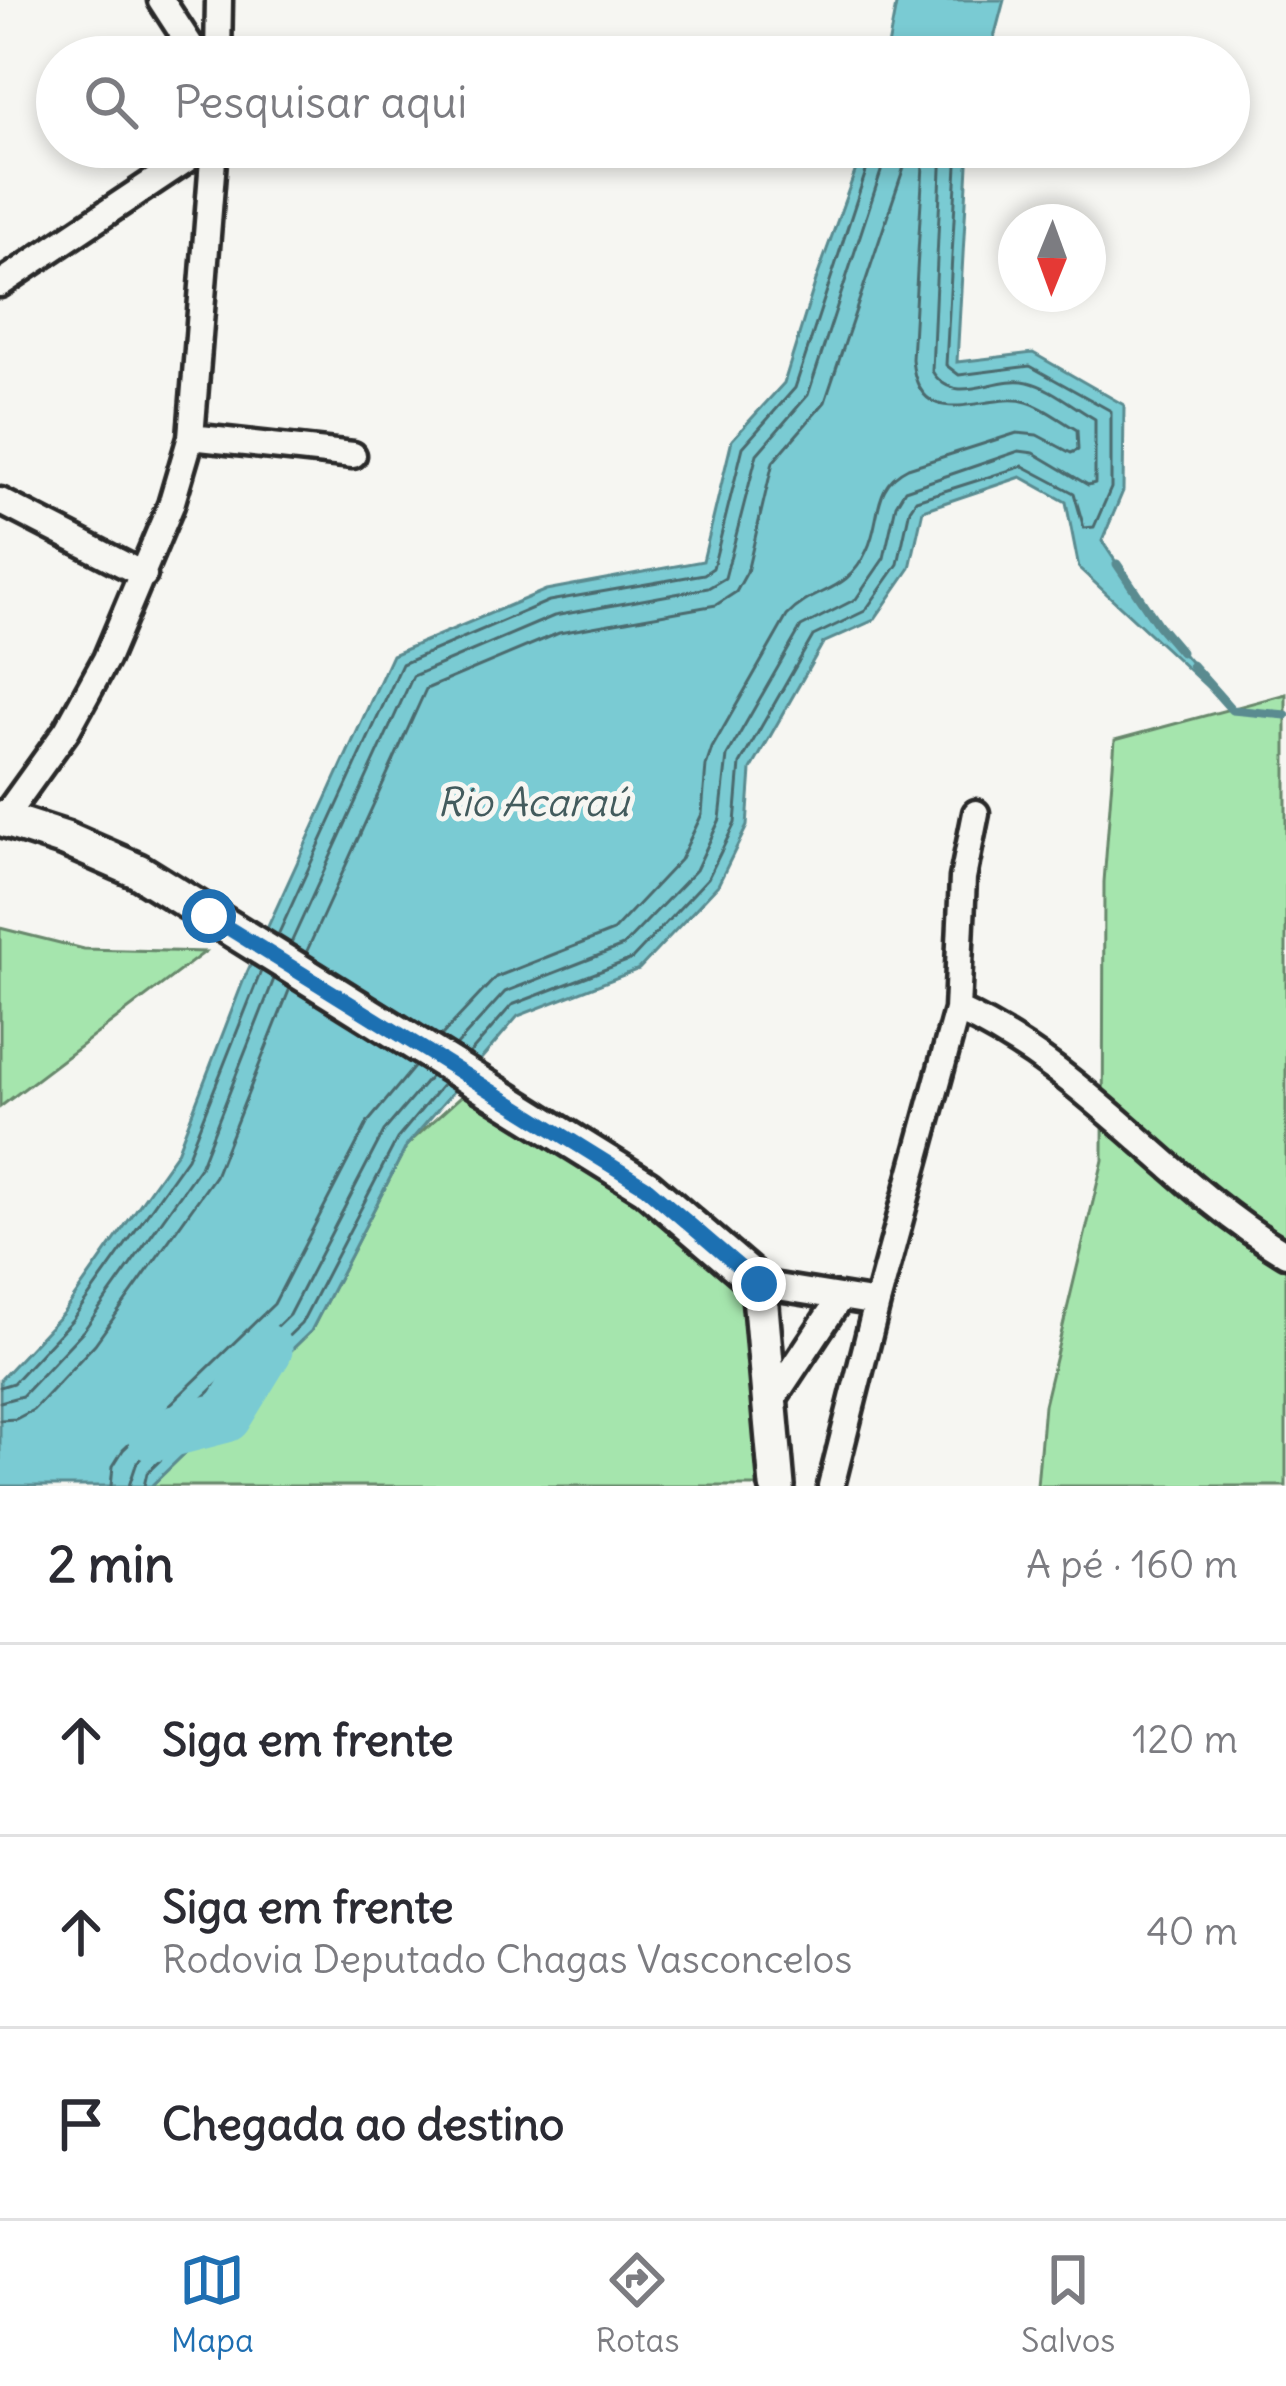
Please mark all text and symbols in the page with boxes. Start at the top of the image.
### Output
search box [36,36,1250,168]
icon: search [78,69,144,135]
text: Pesquisar aqui [174,74,467,130]
north arrow [998,204,1106,312]
water label: Rio Acaraú [437,778,631,827]
route start [182,889,236,943]
route end [732,1257,786,1311]
text: 2 min [48,1532,174,1596]
text: A pé · 160 m [1026,1540,1238,1589]
icon: ahead [48,1707,114,1773]
text: Siga em frente [162,1712,454,1768]
text: 120 m [1132,1715,1238,1764]
text: Siga em frente [162,1879,454,1935]
icon: ahead [48,1899,114,1965]
text: 40 m [1146,1907,1238,1956]
text: Rodovia Deputado Chagas Vasconcelos [162,1935,852,1984]
icon: arrive [48,2091,114,2157]
text: Chegada ao destino [162,2096,564,2152]
tab: Mapa [171,2247,254,2361]
tab: Rotas [595,2247,679,2361]
tab: Salvos [1021,2247,1115,2361]

